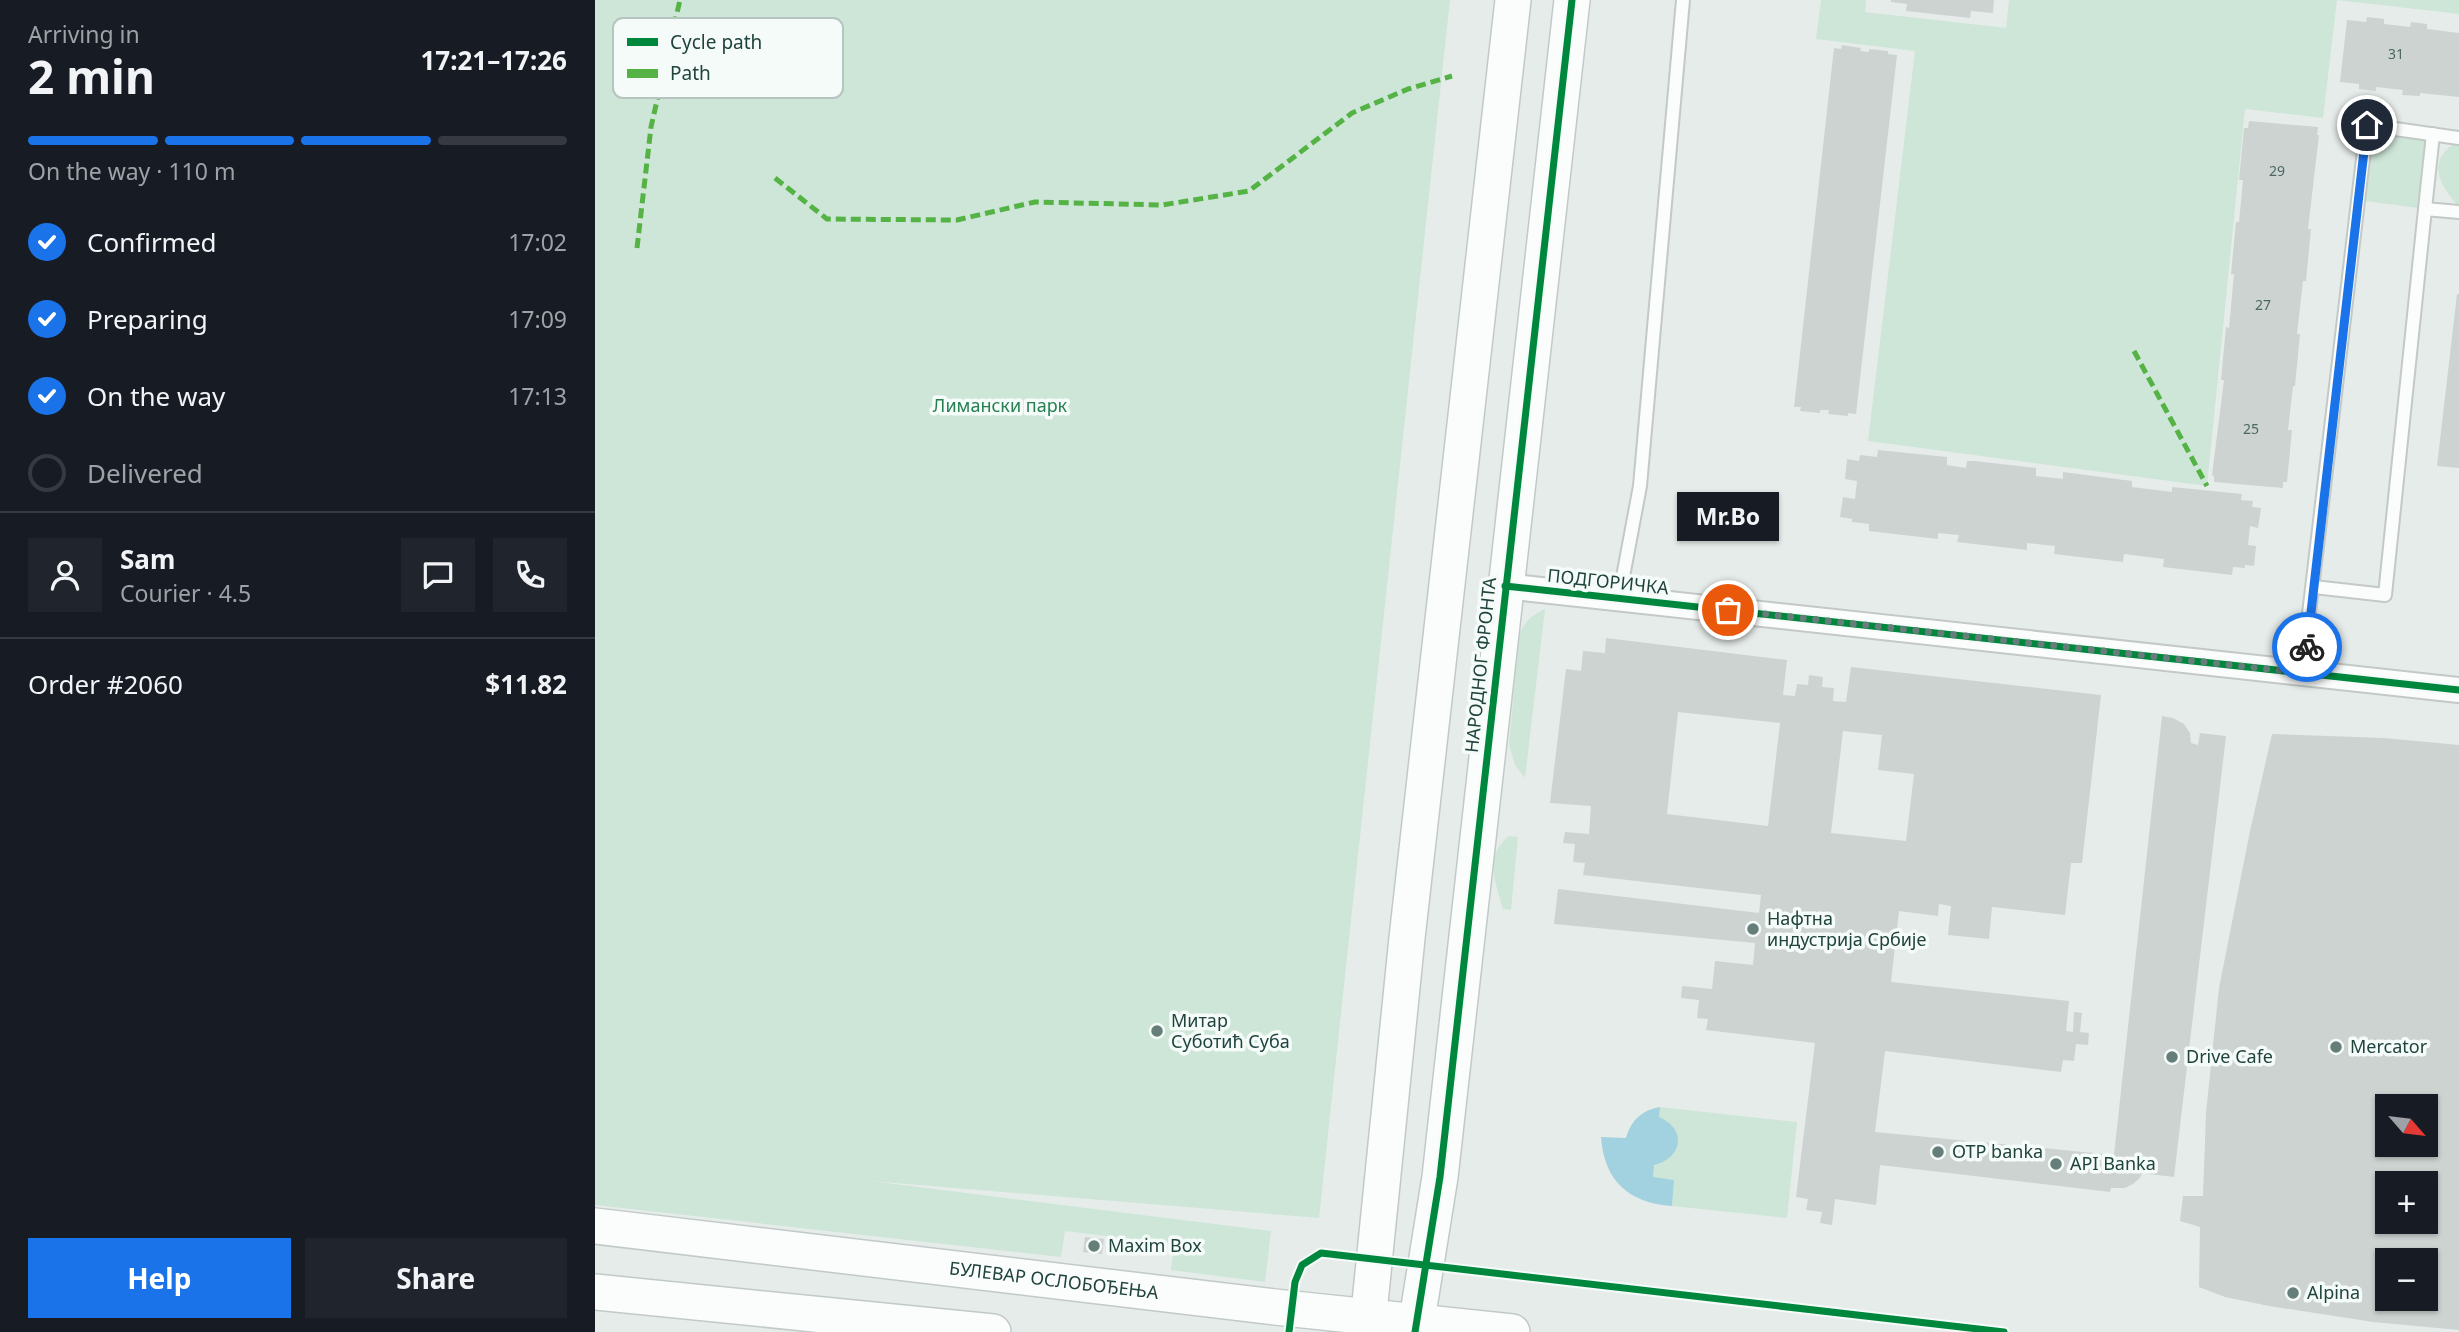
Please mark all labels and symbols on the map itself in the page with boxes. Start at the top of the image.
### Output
legend [613,18,843,98]
text: Cycle path [670,29,762,55]
house number: 31 [2388,44,2404,63]
text: Path [670,60,711,86]
pin [2337,95,2397,155]
house number: 29 [2269,161,2285,180]
house number: 27 [2255,295,2271,314]
park label: Лимански парк [933,393,1068,417]
house number: 25 [2243,419,2259,438]
callout: Mr.Bo [1677,491,1779,540]
street label: ПОДГОРИЧКА [1546,563,1670,599]
street label: НАРОДНОГ ФРОНТА [1459,576,1501,754]
pin [1698,580,1758,640]
courier [2272,612,2342,682]
place label: Нафтна индустрија Србије [1767,906,1927,951]
marker: Нафтна индустрија Србије [1745,921,1761,937]
place label: Митар Суботић Суба [1171,1008,1290,1053]
marker: Митар Суботић Суба [1149,1023,1165,1039]
place label: Mercator [2350,1034,2428,1058]
marker: Mercator [2328,1039,2344,1055]
place label: Drive Cafe [2186,1044,2273,1068]
marker: Drive Cafe [2164,1049,2180,1065]
north arrow [2375,1094,2438,1157]
place label: OTP banka [1952,1139,2043,1163]
marker: OTP banka [1930,1144,1946,1160]
place label: API Banka [2070,1151,2156,1175]
marker: API Banka [2048,1156,2064,1172]
place label: Maxim Box [1108,1233,1202,1257]
marker: Maxim Box [1086,1238,1102,1254]
street label: БУЛЕВАР ОСЛОБОЂЕЊА [948,1255,1160,1304]
place label: Alpina [2307,1280,2360,1304]
marker: Alpina [2285,1285,2301,1301]

